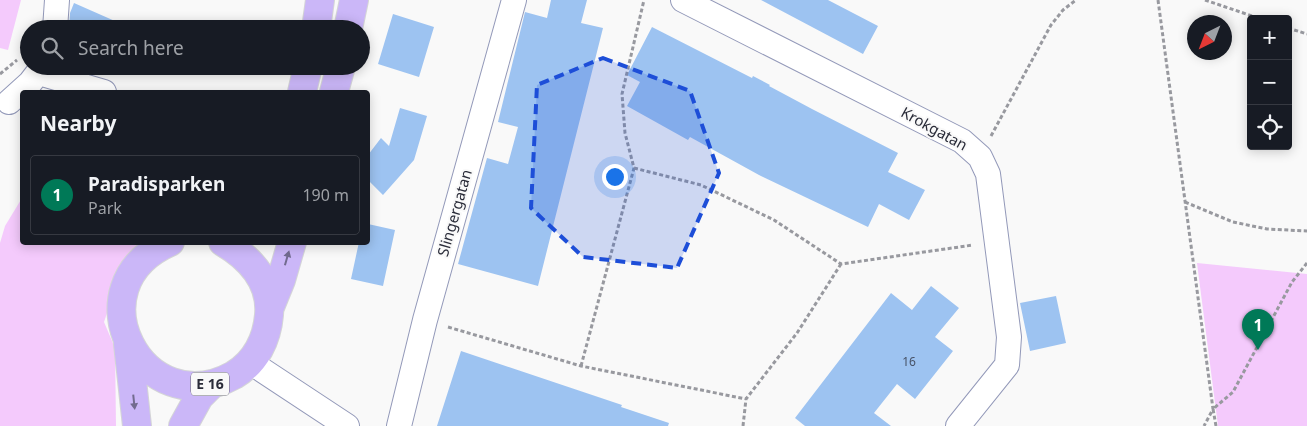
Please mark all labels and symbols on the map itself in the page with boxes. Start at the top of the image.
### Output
north arrow [1187,15,1232,60]
street label: Krokgatan [898,102,971,155]
your location [602,164,628,190]
street label: Slingergatan [432,167,476,259]
one-way arrow [283,251,291,266]
pin: 1 [1242,309,1274,350]
house number: 16 [902,353,916,370]
road number: E 16 [191,372,229,396]
one-way arrow [131,395,139,411]

